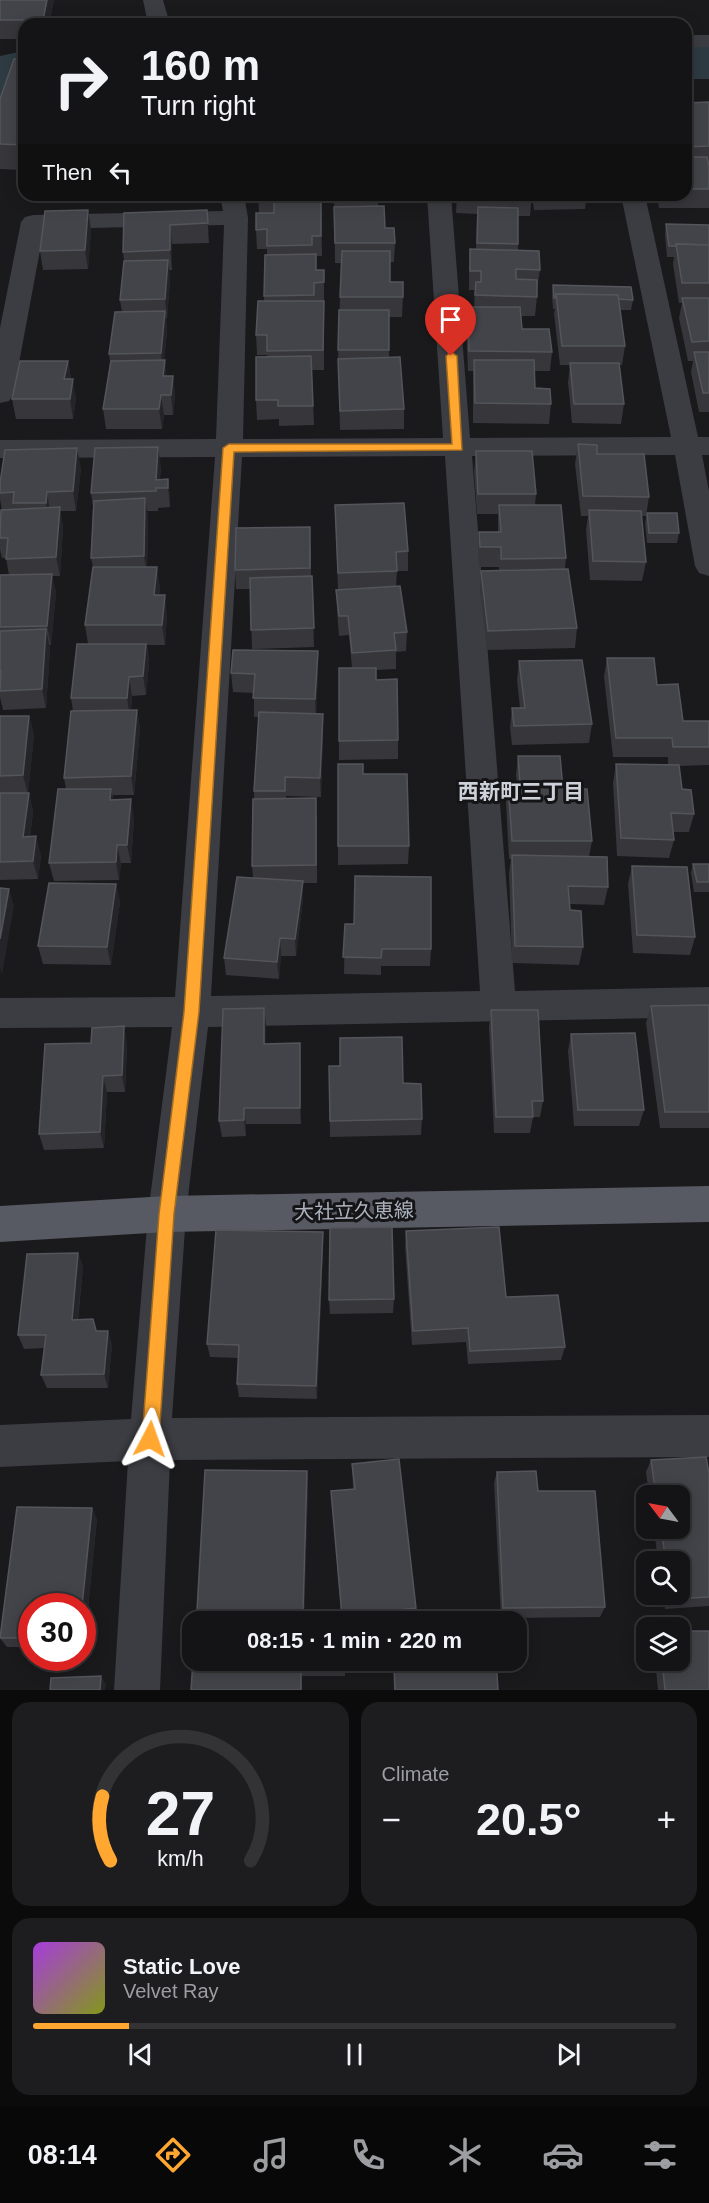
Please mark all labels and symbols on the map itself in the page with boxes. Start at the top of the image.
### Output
pin [425,294,476,356]
district label: 西新町三丁目 [458,780,584,803]
street label: 大社立久恵線 [294,1199,414,1223]
position arrow [118,1407,182,1471]
north arrow [636,1485,690,1539]
speed limit sign: 30 [18,1593,96,1671]

